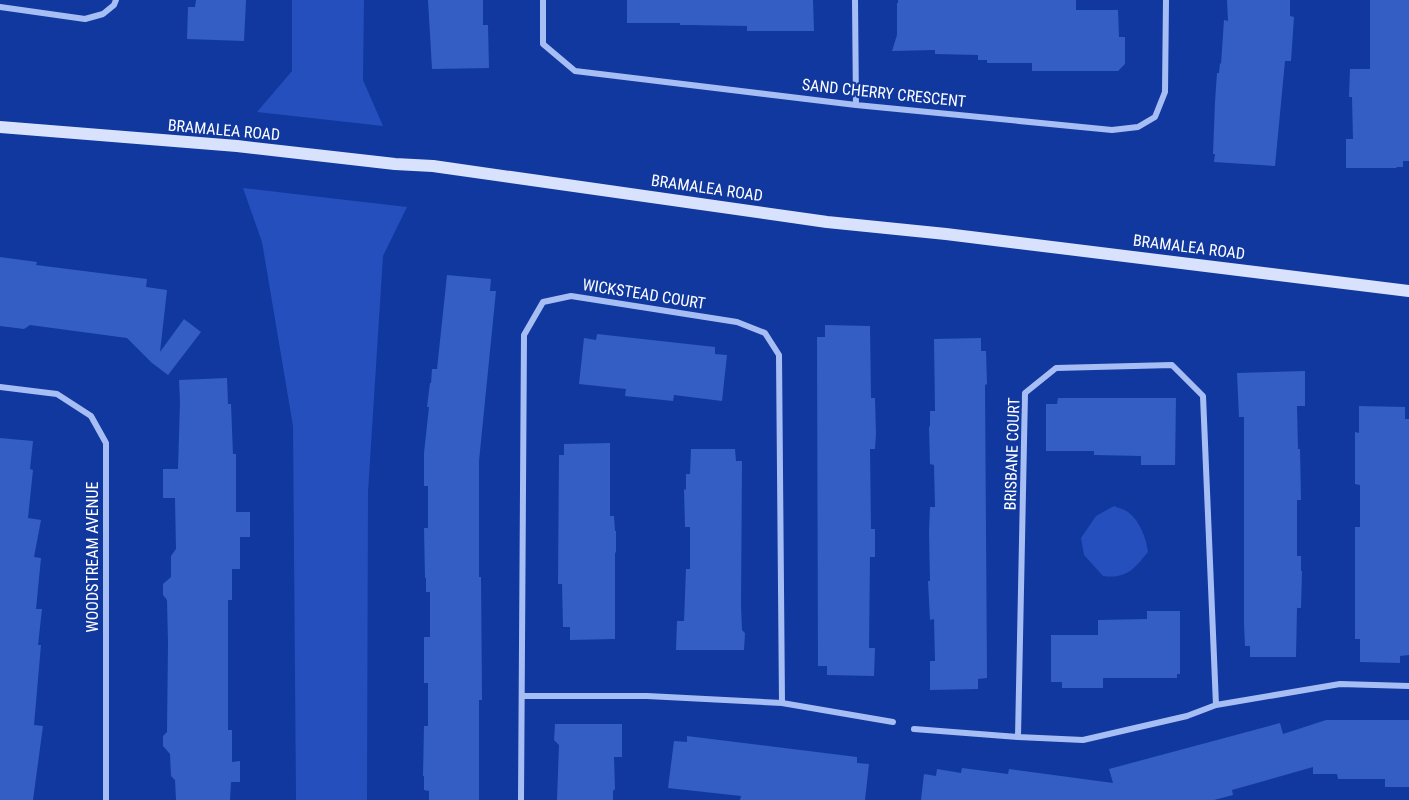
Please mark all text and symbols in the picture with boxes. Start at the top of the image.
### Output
street label: SAND CHERRY CRESCENT [801,75,967,111]
street label: BRAMALEA ROAD [167,116,281,144]
street label: BRAMALEA ROAD [650,171,764,205]
street label: BRAMALEA ROAD [1132,231,1246,263]
street label: WICKSTEAD COURT [581,275,707,313]
street label: BRISBANE COURT [1001,397,1023,511]
street label: WOODSTREAM AVENUE [83,481,102,632]

